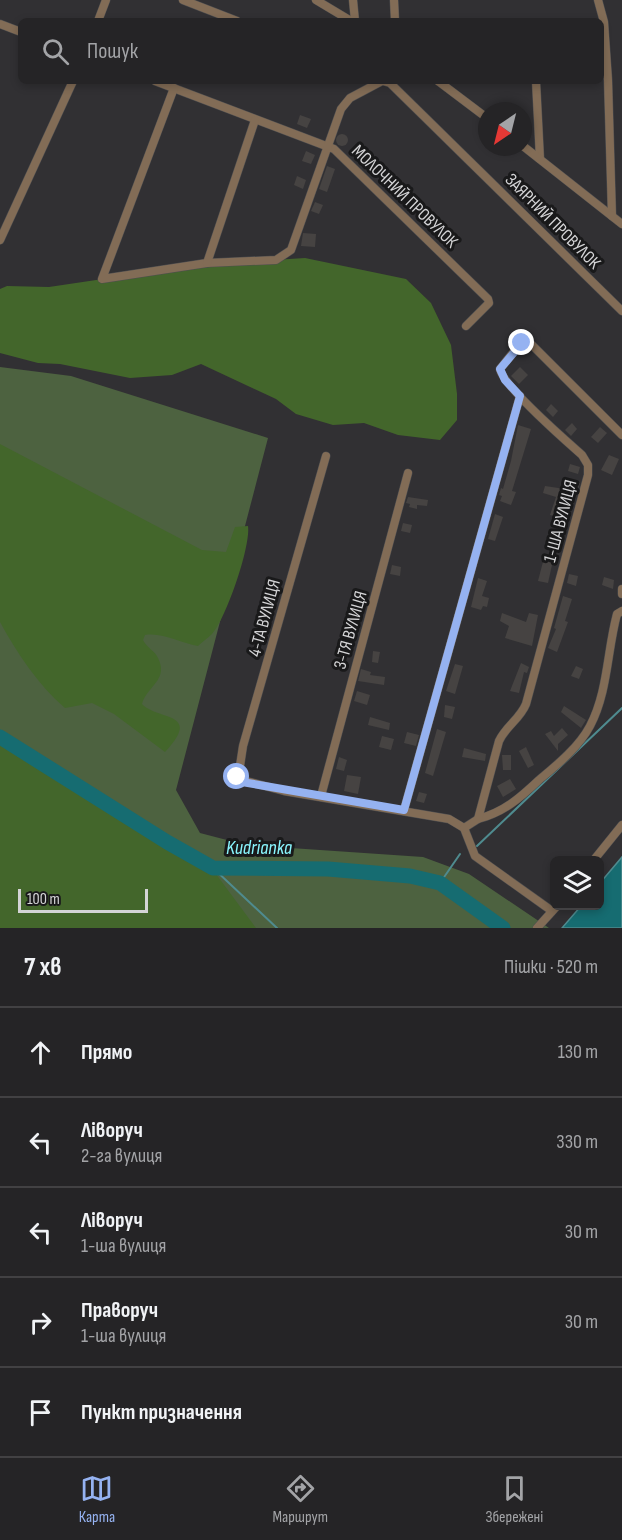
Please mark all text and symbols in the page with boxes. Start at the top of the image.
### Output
search box [18,18,604,84]
icon: search [39,35,72,68]
text: Пошук [87,38,138,65]
north arrow [478,102,532,156]
street label: МОЛОЧНИЙ ПРОВУЛОК [347,140,463,253]
street label: ЗАЯРНИЙ ПРОВУЛОК [501,169,605,274]
route end [508,329,534,355]
street label: 1-ША ВУЛИЦЯ [539,478,582,565]
street label: 4-ТА ВУЛИЦЯ [244,577,285,659]
street label: 3-ТЯ ВУЛИЦЯ [329,589,372,672]
route start [223,763,249,789]
water label: Kudrianka [226,836,292,860]
map controls [550,856,604,910]
button: layers [550,856,604,910]
scale bar [18,886,148,914]
text: 100 m [27,890,60,909]
text: 7 хв [24,952,62,983]
text: Пішки · 520 m [504,955,598,979]
icon: ahead [24,1036,57,1069]
text: Прямо [81,1039,132,1066]
text: 130 m [558,1040,598,1064]
text: Ліворуч [81,1117,143,1144]
icon: left [24,1126,57,1159]
text: 330 m [556,1130,598,1154]
text: 2-га вулиця [81,1144,162,1168]
text: Ліворуч [81,1207,143,1234]
icon: left [24,1216,57,1249]
text: 30 m [565,1220,598,1244]
text: 1-ша вулиця [81,1234,166,1258]
text: Праворуч [81,1297,158,1324]
icon: right [24,1306,57,1339]
text: 30 m [565,1310,598,1334]
text: 1-ша вулиця [81,1324,166,1348]
icon: arrive [24,1396,57,1429]
text: Пункт призначення [81,1399,242,1426]
tab: Карта [79,1472,115,1527]
tab: Маршрут [273,1472,328,1527]
tab: Збережені [485,1472,543,1527]

